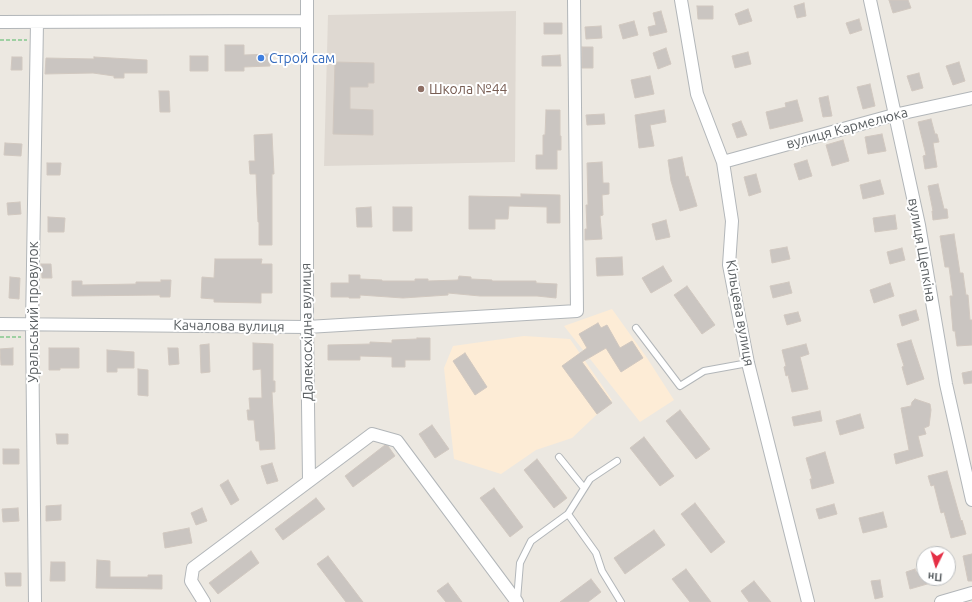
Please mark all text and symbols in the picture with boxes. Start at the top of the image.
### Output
place label: Строй сам [269,50,335,66]
marker: Строй сам [256,53,266,63]
place label: Школа №44 [429,81,508,97]
marker: Школа №44 [416,84,426,94]
street label: вулиця Кармелюка [784,104,910,152]
street label: вулиця Щепкіна [905,197,939,303]
street label: Уральський провулок [25,241,41,383]
street label: Кільцева вулиця [722,258,758,368]
street label: Далекосхідна вулиця [297,263,317,401]
street label: Качалова вулиця [173,317,285,335]
north arrow [916,546,956,586]
text: Пн [927,570,943,584]

